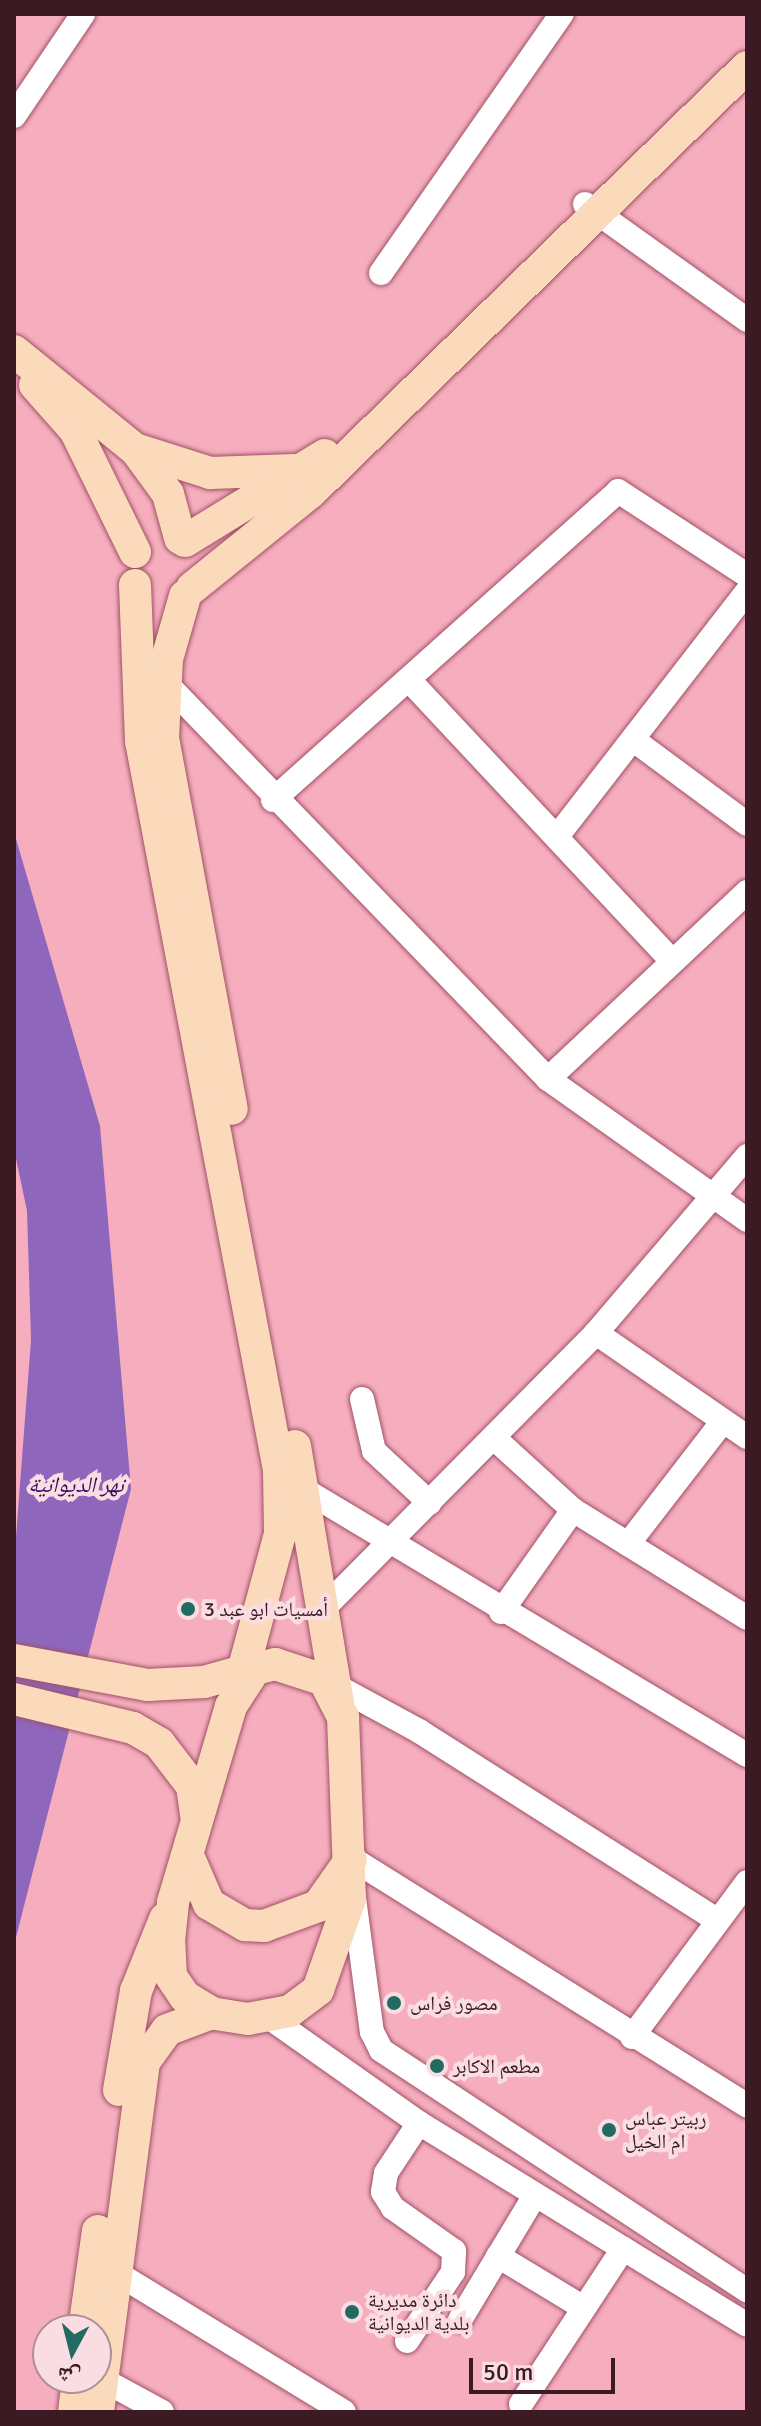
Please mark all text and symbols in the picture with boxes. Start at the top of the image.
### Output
water label: نهر الديوانية [28,1472,124,1498]
place label: أمسيات ابو عبد 3 [204,1597,328,1621]
marker: أمسيات ابو عبد 3 [179,1600,197,1618]
place label: مصور فراس [410,1991,498,2015]
marker: مصور فراس [385,1994,403,2012]
place label: مطعم الاكابر [453,2054,540,2078]
marker: مطعم الاكابر [428,2057,446,2075]
place label: ربيتر عباس ام الخيل [625,2106,706,2153]
marker: ربيتر عباس ام الخيل [600,2121,618,2139]
place label: دائرة مديرية بلدية الديوانية [368,2288,469,2335]
marker: دائرة مديرية بلدية الديوانية [343,2303,361,2321]
north arrow [32,2314,112,2394]
scale bar [473,2342,619,2392]
text: 50 m [483,2357,533,2387]
text: ش [56,2362,82,2391]

